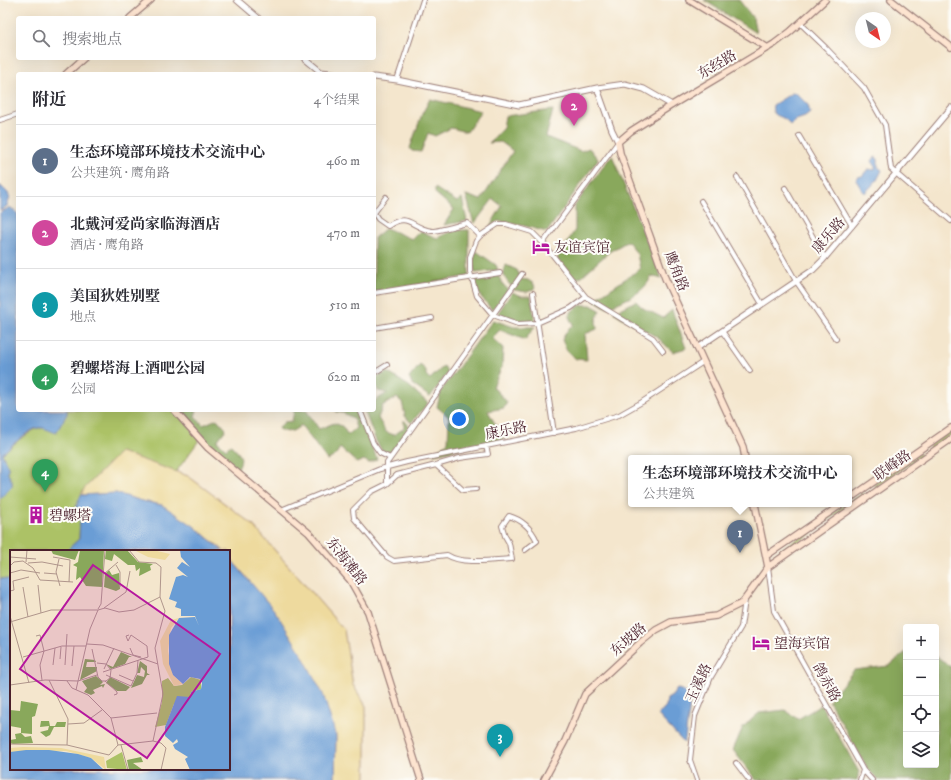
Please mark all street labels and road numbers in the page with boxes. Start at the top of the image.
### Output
street label: 东经路 [695,46,740,83]
street label: 康乐路 [808,214,849,257]
street label: 鹰角路 [660,249,692,294]
street label: 康乐路 [484,418,529,444]
street label: 联峰路 [870,446,915,485]
street label: 东海滩路 [322,534,371,589]
street label: 东坡路 [607,619,650,660]
street label: 鸽赤路 [808,660,844,705]
street label: 玉溪路 [682,661,716,706]

